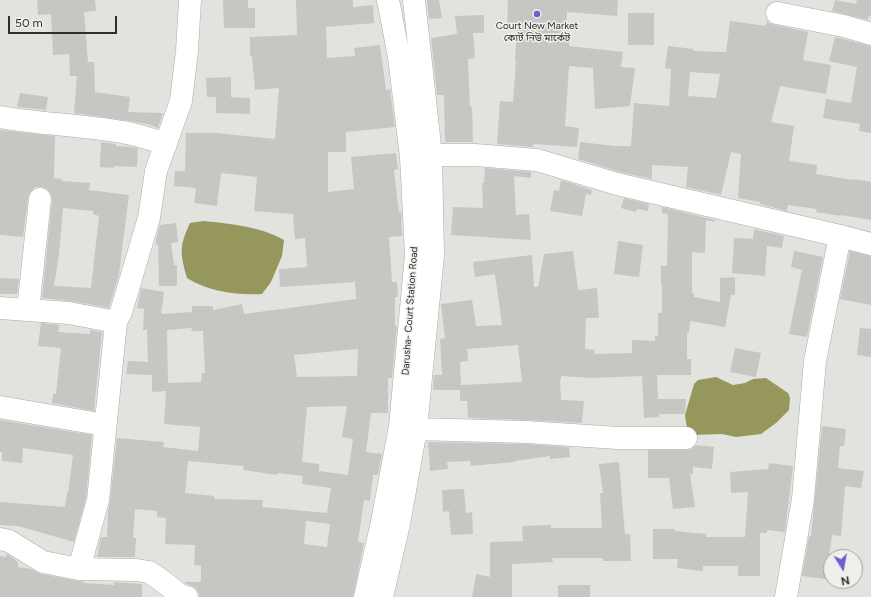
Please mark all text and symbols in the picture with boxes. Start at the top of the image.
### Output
scale bar [10,8,119,34]
marker: Court New Market কোর্ট নিউ মার্কেট [532,9,542,19]
text: 50 m [15,16,43,30]
place label: Court New Market কোর্ট নিউ মার্কেট [496,20,578,44]
street label: Darusha- Court Station Road [400,246,420,376]
north arrow [823,549,863,589]
text: N [840,573,851,587]

